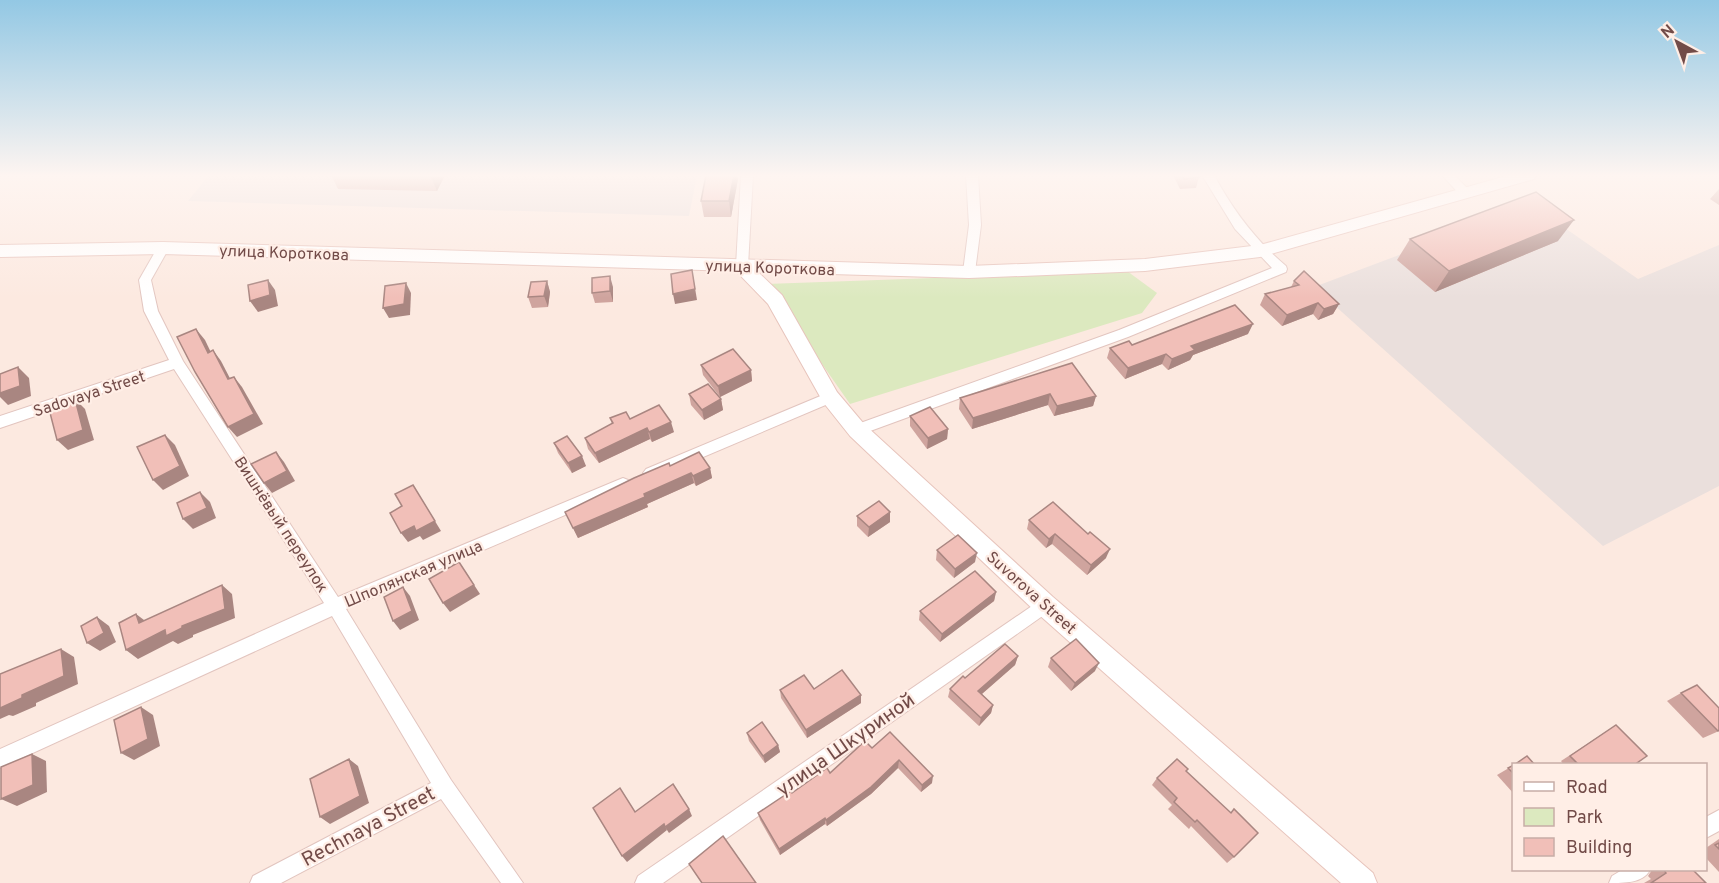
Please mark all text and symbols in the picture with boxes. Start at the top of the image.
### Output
north arrow [1647,12,1707,72]
text: N [1658,21,1679,44]
street label: улица Короткова [219,242,349,266]
street label: улица Короткова [705,257,835,281]
street label: Sadovaya Street [31,367,148,422]
street label: Вишнёвый переулок [229,453,332,597]
street label: Шполянская улица [342,537,486,613]
street label: Suvorova Street [981,548,1080,639]
street label: улица Шкуриной [772,688,921,803]
legend [1512,763,1707,871]
text: Road [1566,777,1608,800]
street label: Rechnaya Street [298,782,440,874]
text: Park [1566,807,1603,830]
text: Building [1566,837,1632,860]

